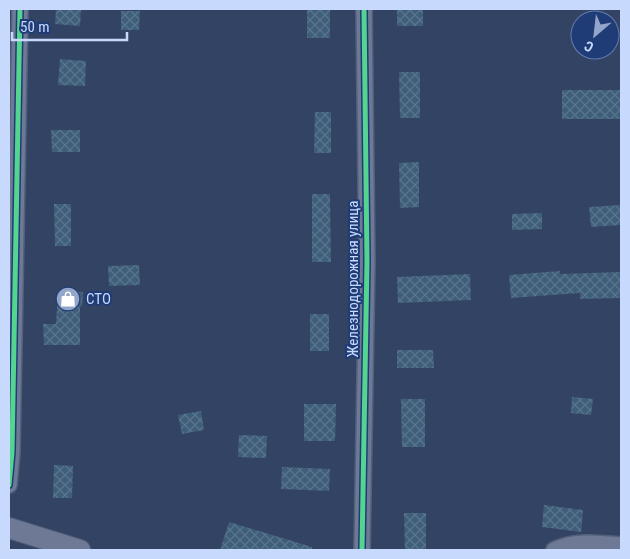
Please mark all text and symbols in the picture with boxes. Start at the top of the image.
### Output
scale bar [12,10,128,42]
north arrow [570,10,620,60]
text: 50 m [20,18,50,36]
text: С [582,38,596,55]
street label: Железнодорожная улица [344,201,362,357]
shop icon: СТО [55,286,81,312]
place label: СТО [86,290,111,308]

